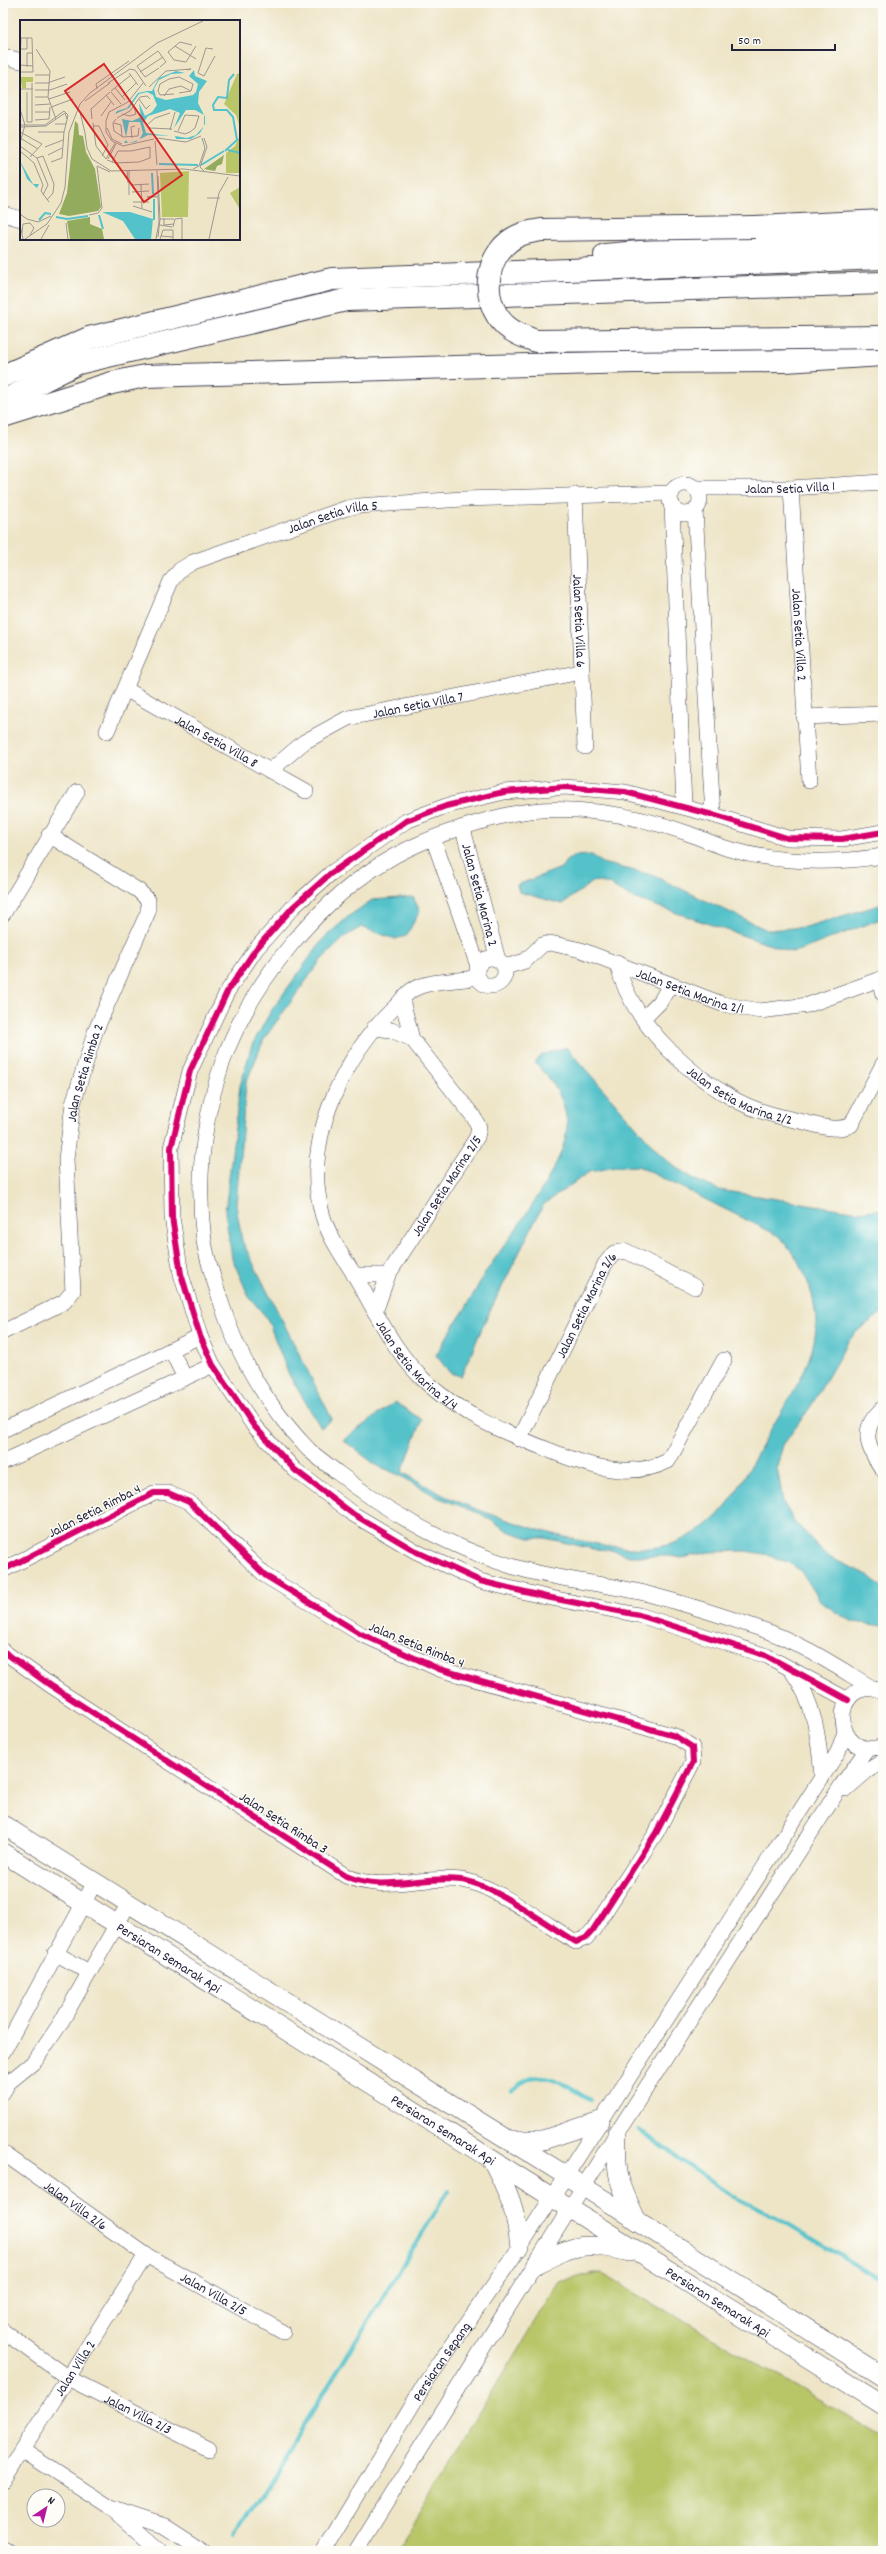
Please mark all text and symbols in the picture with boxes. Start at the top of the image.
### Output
inset map [20,20,240,240]
scale bar [732,26,835,52]
text: 50 m [738,33,761,50]
street label: Jalan Setia Villa 1 [745,477,836,500]
street label: Jalan Setia Villa 5 [285,497,379,540]
street label: Jalan Setia Villa 6 [566,574,590,668]
street label: Jalan Setia Villa 2 [785,588,811,682]
street label: Jalan Setia Villa 7 [371,687,465,725]
street label: Jalan Setia Villa 8 [170,711,261,774]
street label: Jalan Setia Marina 2 [455,841,502,949]
street label: Jalan Setia Marina 2/1 [633,964,745,1020]
street label: Jalan Setia Rimba 2 [63,1021,110,1123]
street label: Jalan Setia Marina 2/2 [682,1062,794,1131]
street label: Jalan Setia Marina 2/5 [408,1132,488,1241]
street label: Jalan Setia Marina 2/6 [552,1248,623,1362]
street label: Jalan Setia Marina 2/4 [370,1317,461,1416]
street label: Jalan Setia Rimba 4 [45,1480,145,1544]
street label: Jalan Setia Rimba 4 [365,1618,467,1674]
street label: Jalan Setia Rimba 3 [235,1787,331,1860]
street label: Persiaran Semarak Api [112,1918,225,1999]
street label: Persiaran Semarak Api [386,2091,499,2172]
street label: Jalan Villa 2/6 [39,2177,111,2236]
street label: Persiaran Semarak Api [661,2263,774,2344]
street label: Jalan Villa 2/5 [176,2268,250,2322]
street label: Persiaran Sepang [409,2319,477,2406]
street label: Jalan Villa 2 [51,2337,101,2401]
street label: Jalan Villa 2/3 [100,2390,175,2441]
north arrow [26,2488,66,2528]
text: N [44,2493,58,2510]

